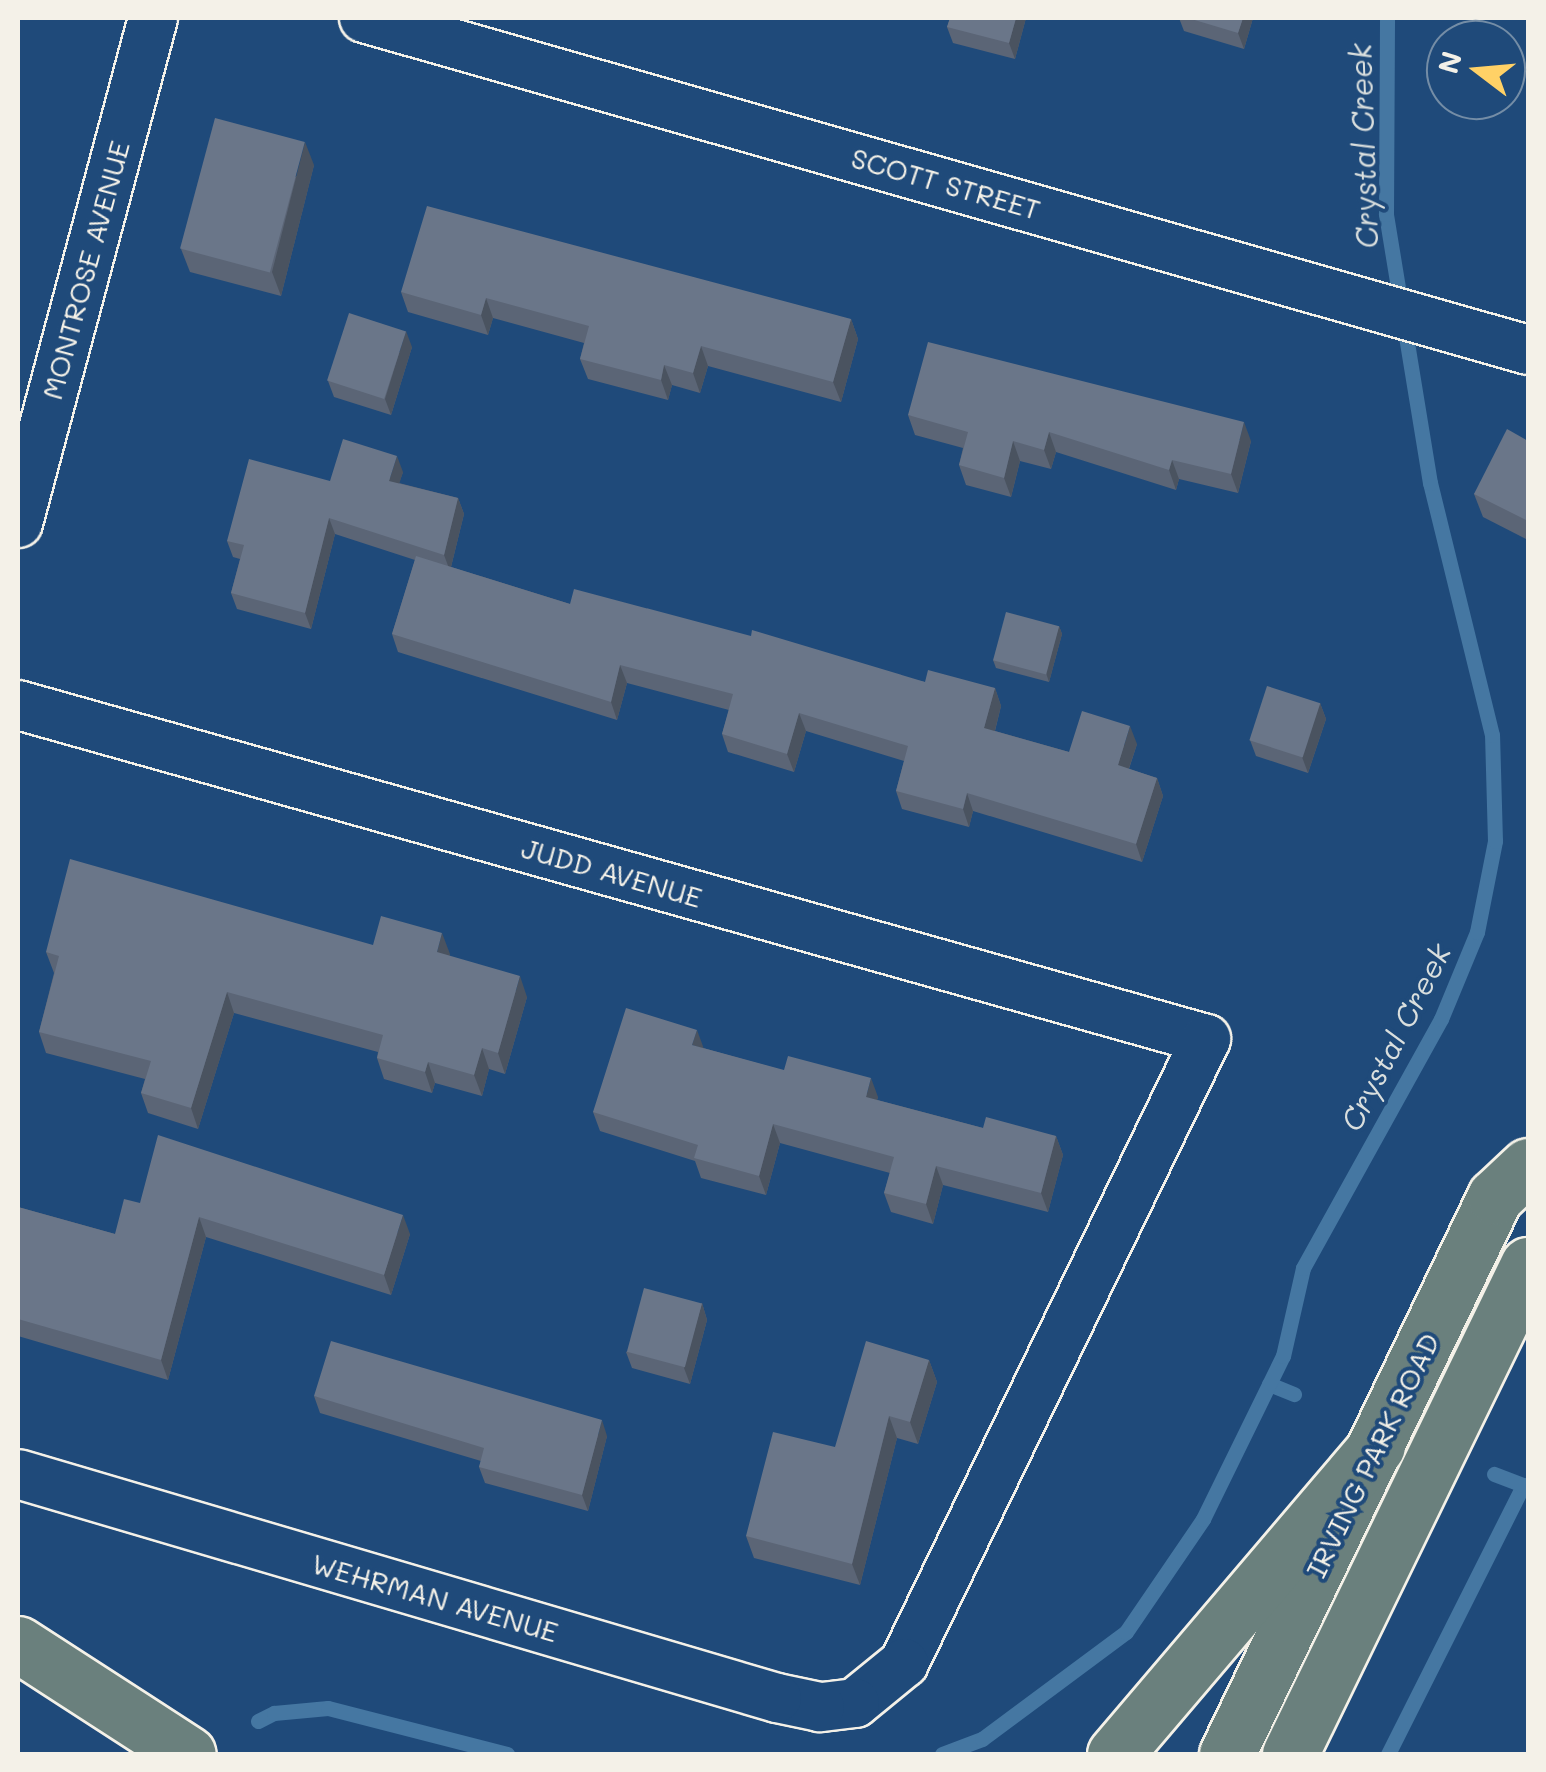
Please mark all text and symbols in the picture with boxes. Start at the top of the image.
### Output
north arrow [1426,20,1526,120]
water label: Crystal Creek [1341,43,1385,249]
text: N [1429,47,1469,77]
street label: MONTROSE AVENUE [34,137,136,403]
street label: SCOTT STREET [848,140,1044,226]
street label: JUDD AVENUE [518,830,706,914]
water label: Crystal Creek [1332,937,1458,1137]
street label: IRVING PARK ROAD [1298,1327,1446,1583]
street label: WEHRMAN AVENUE [308,1546,562,1648]

